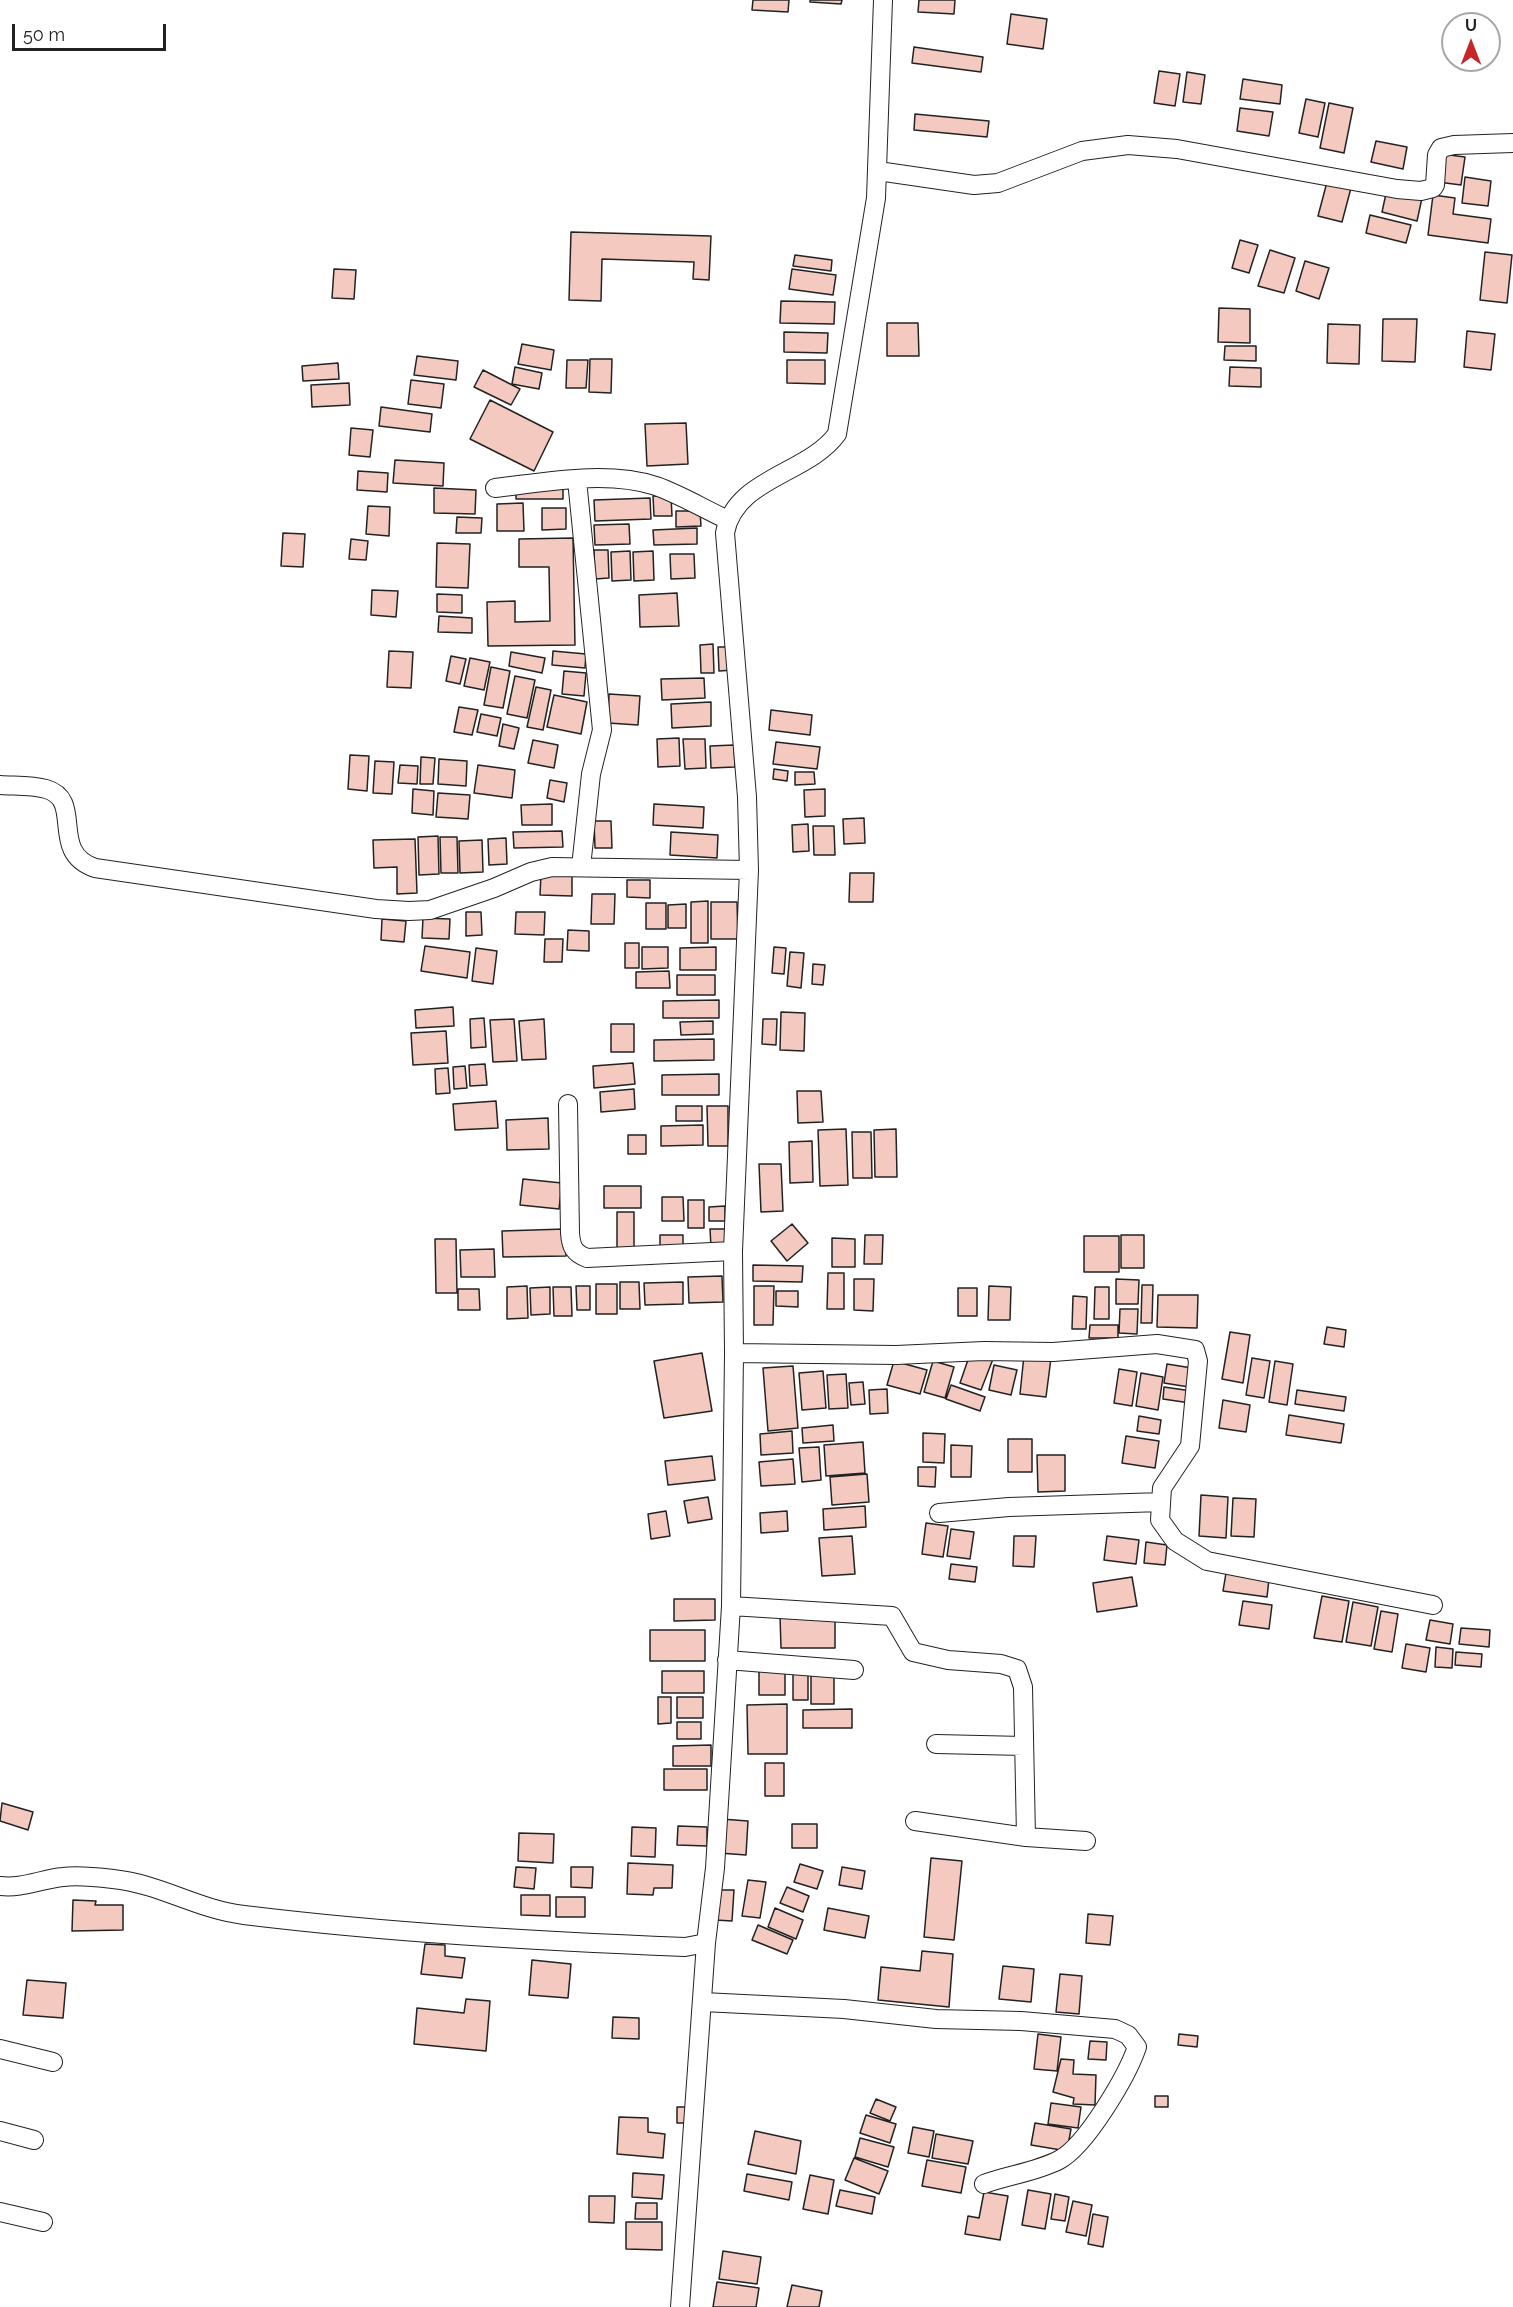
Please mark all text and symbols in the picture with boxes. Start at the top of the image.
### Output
scale bar [15,12,170,50]
north arrow [1441,12,1501,72]
text: U [1465,16,1477,35]
text: 50 m [23,24,65,45]

